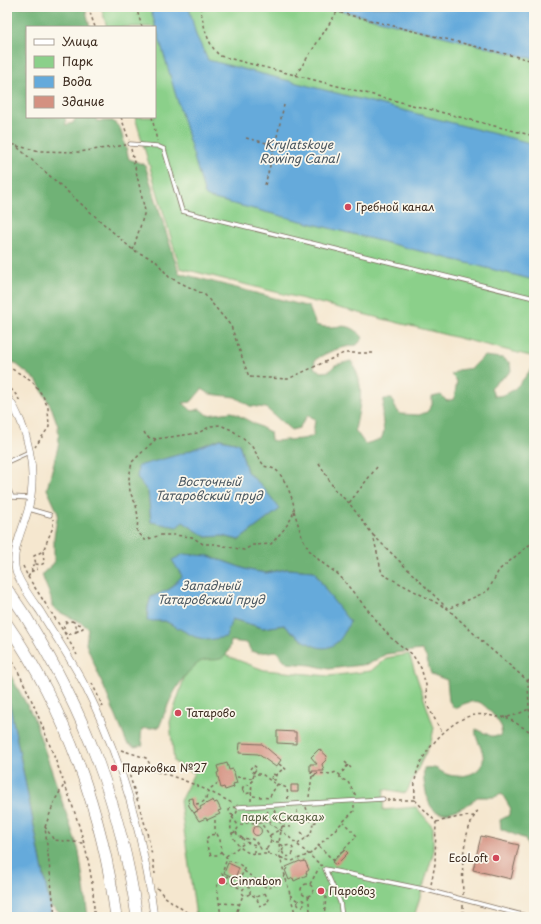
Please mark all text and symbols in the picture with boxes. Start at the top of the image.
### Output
legend [26,26,156,118]
text: Улица [62,32,98,50]
text: Парк [62,52,94,70]
text: Вода [62,72,92,90]
text: Здание [62,92,104,110]
water label: Krylatskoye Rowing Canal [260,135,340,167]
place label: Гребной канал [356,198,435,215]
marker: Гребной канал [343,202,353,212]
water label: Восточный Татаровский пруд [155,472,264,504]
water label: Западный Татаровский пруд [157,576,266,608]
place label: Татарово [186,704,235,721]
marker: Татарово [173,708,183,718]
place label: Парковка №27 [122,759,207,776]
marker: Парковка №27 [109,763,119,773]
park label: парк «Сказка» [241,808,325,825]
place label: EcoLoft [449,849,488,866]
marker: EcoLoft [491,853,501,863]
place label: Cinnabon [230,872,282,889]
marker: Cinnabon [217,876,227,886]
place label: Паровоз [329,882,375,899]
marker: Паровоз [316,886,326,896]

